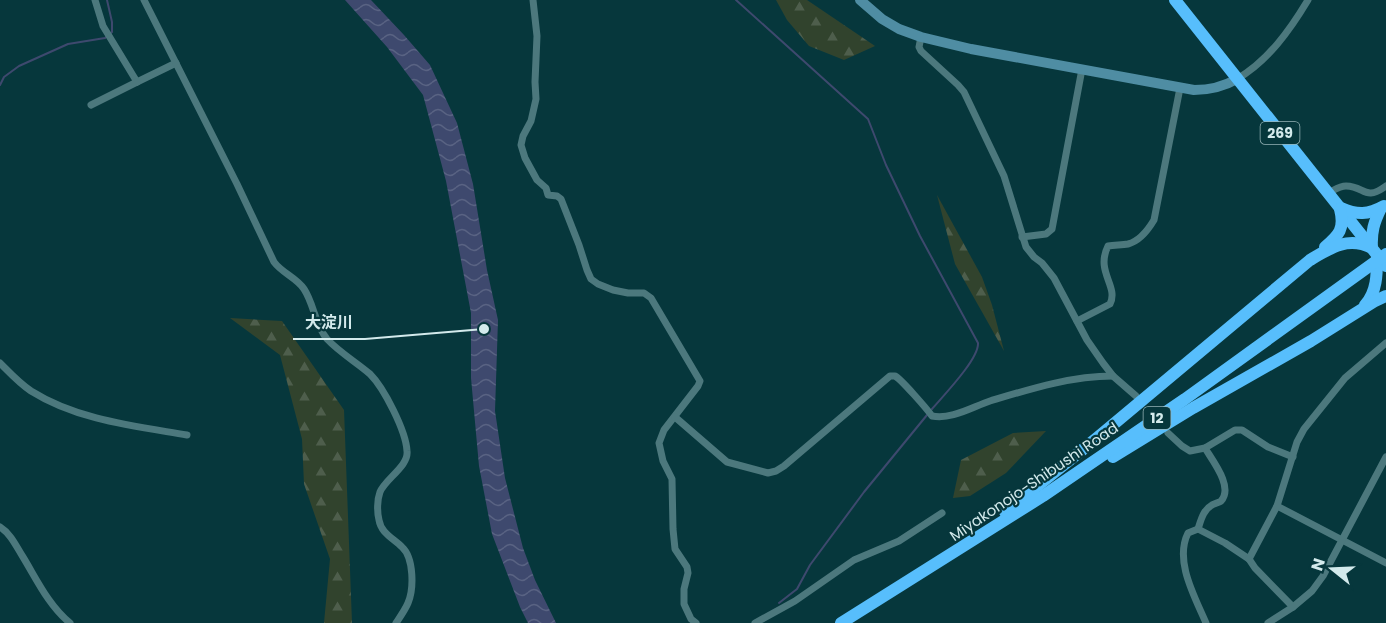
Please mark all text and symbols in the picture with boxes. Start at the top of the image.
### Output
road number: 269 [1260,122,1300,144]
callout: 大淀川 [293,305,365,339]
text: 大淀川 [305,311,353,334]
road number: 12 [1144,407,1170,429]
street label: Miyakonojo-Shibushi Road [945,417,1122,546]
north arrow [1302,539,1362,599]
text: N [1305,555,1331,574]

